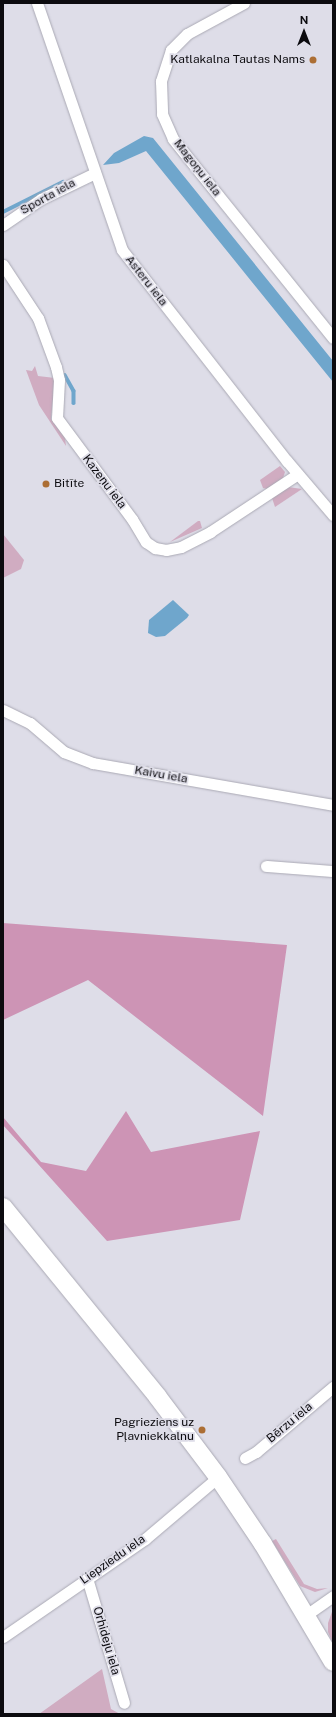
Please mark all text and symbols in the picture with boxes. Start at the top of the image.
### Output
north arrow [284,12,324,52]
text: N [300,14,308,26]
place label: Katlakalna Tautas Nams [170,53,305,67]
marker: Katlakalna Tautas Nams [308,55,318,65]
street label: Magoņu iela [170,137,224,199]
street label: Sporta iela [18,176,78,218]
street label: Asteru iela [122,253,170,309]
street label: Kazeņu iela [79,452,129,512]
place label: Bitīte [54,477,84,491]
marker: Bitīte [41,479,51,489]
street label: Kaivu iela [133,763,189,787]
street label: Bērzu iela [264,1400,316,1446]
place label: Pagrieziens uz Pļavniekkalnu [114,1416,194,1444]
marker: Pagrieziens uz Pļavniekkalnu [197,1425,207,1435]
street label: Liepziedu iela [78,1532,148,1588]
street label: Orhideju iela [89,1605,123,1677]

